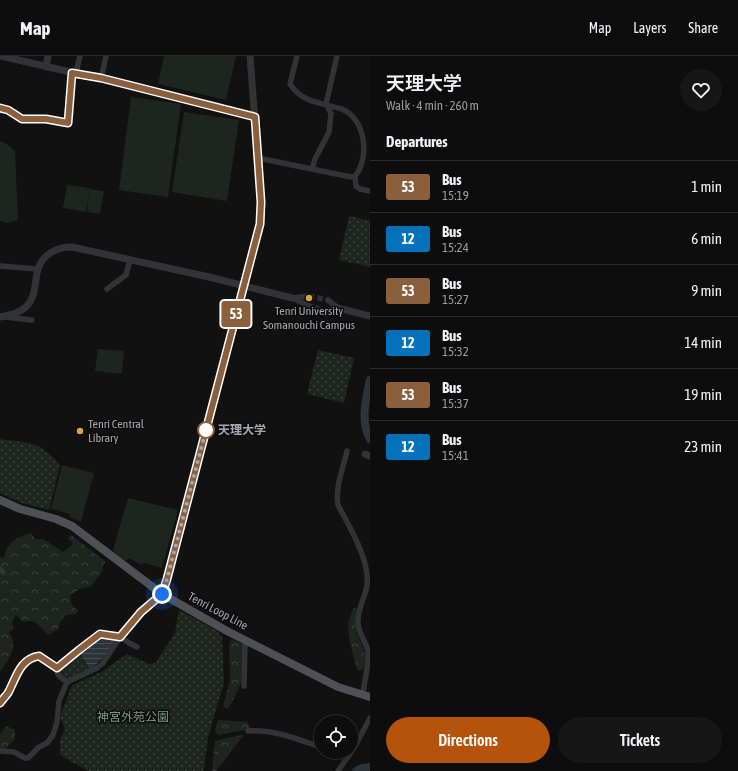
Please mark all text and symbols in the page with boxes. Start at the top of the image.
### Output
text: Map [20,17,51,39]
text: Map [589,20,611,36]
text: Layers [633,20,666,36]
text: Share [688,20,718,36]
button: heart [680,69,722,111]
text: 天理大学 [386,72,462,94]
text: Walk · 4 min · 260 m [386,98,479,113]
text: Departures [386,133,448,150]
text: Bus [442,171,462,188]
text: 1 min [691,178,722,195]
text: 53 [401,179,415,195]
text: 15:19 [442,188,469,203]
text: Bus [442,223,462,240]
text: 6 min [691,230,722,247]
text: 12 [401,231,415,247]
text: 15:24 [442,240,469,255]
text: Bus [442,275,462,292]
text: 9 min [691,282,722,299]
text: 53 [401,283,415,299]
text: 15:27 [442,292,469,307]
marker: Tenri University Somanouchi Campus [304,293,314,303]
line badge: 53 [218,301,254,327]
place label: Tenri University Somanouchi Campus [263,304,355,332]
text: 53 [229,306,243,322]
text: Bus [442,327,462,344]
text: 14 min [684,334,722,351]
text: 12 [401,335,415,351]
text: 15:32 [442,344,469,359]
text: Bus [442,379,462,396]
text: 19 min [684,386,722,403]
text: 53 [401,387,415,403]
text: 15:37 [442,396,469,411]
place label: Tenri Central Library [88,417,145,445]
marker: 天理大学 [197,421,215,439]
place label: 天理大学 [218,423,266,437]
marker: Tenri Central Library [75,426,85,436]
text: Bus [442,431,462,448]
text: 23 min [684,438,722,455]
text: 12 [401,439,415,455]
text: 15:41 [442,448,469,463]
your location [152,584,172,604]
street label: Tenri Loop Line [186,589,250,633]
park label: 神宮外苑公園 [97,710,169,724]
map controls [314,715,358,759]
button: locate [314,715,358,759]
button: Directions [386,717,550,763]
button: Tickets [558,717,722,763]

